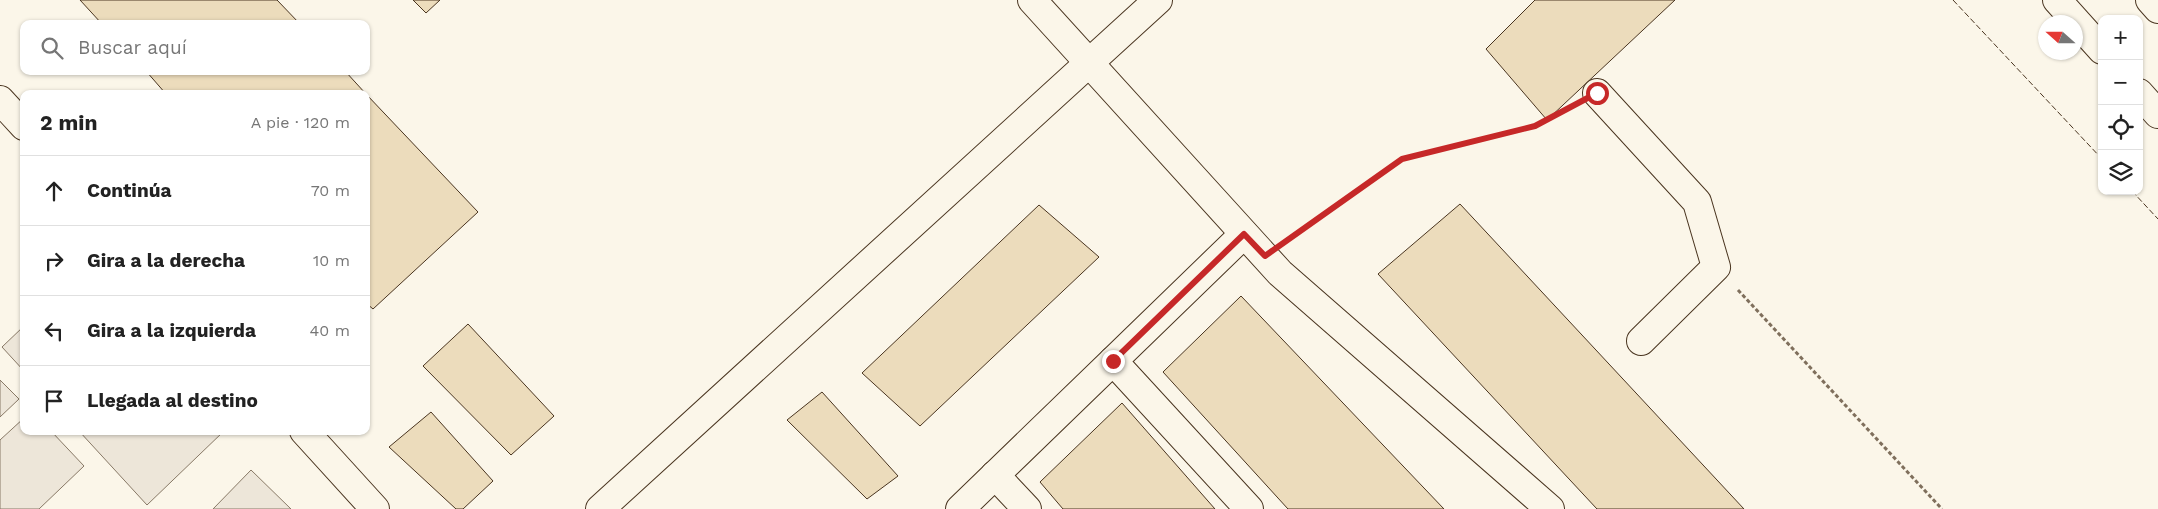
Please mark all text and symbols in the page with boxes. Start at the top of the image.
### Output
north arrow [2038,15,2083,60]
map controls [2098,15,2143,195]
button: + [2098,15,2143,60]
search box [20,20,370,75]
icon: search [38,34,66,62]
text: Buscar aquí [78,36,187,59]
button: − [2098,60,2143,105]
route start [1586,82,1609,105]
button: locate [2098,105,2143,150]
text: 2 min [40,110,97,135]
text: A pie · 120 m [251,113,350,132]
button: layers [2098,150,2143,195]
icon: ahead [40,177,68,205]
text: Continúa [87,179,171,202]
text: 70 m [311,181,350,200]
icon: right [40,247,68,275]
text: Gira a la derecha [87,249,245,272]
text: 10 m [313,251,350,270]
icon: left [40,317,68,345]
text: Gira a la izquierda [87,319,256,342]
text: 40 m [310,321,350,340]
route end [1102,350,1125,373]
icon: arrive [40,387,68,415]
text: Llegada al destino [87,389,258,412]

